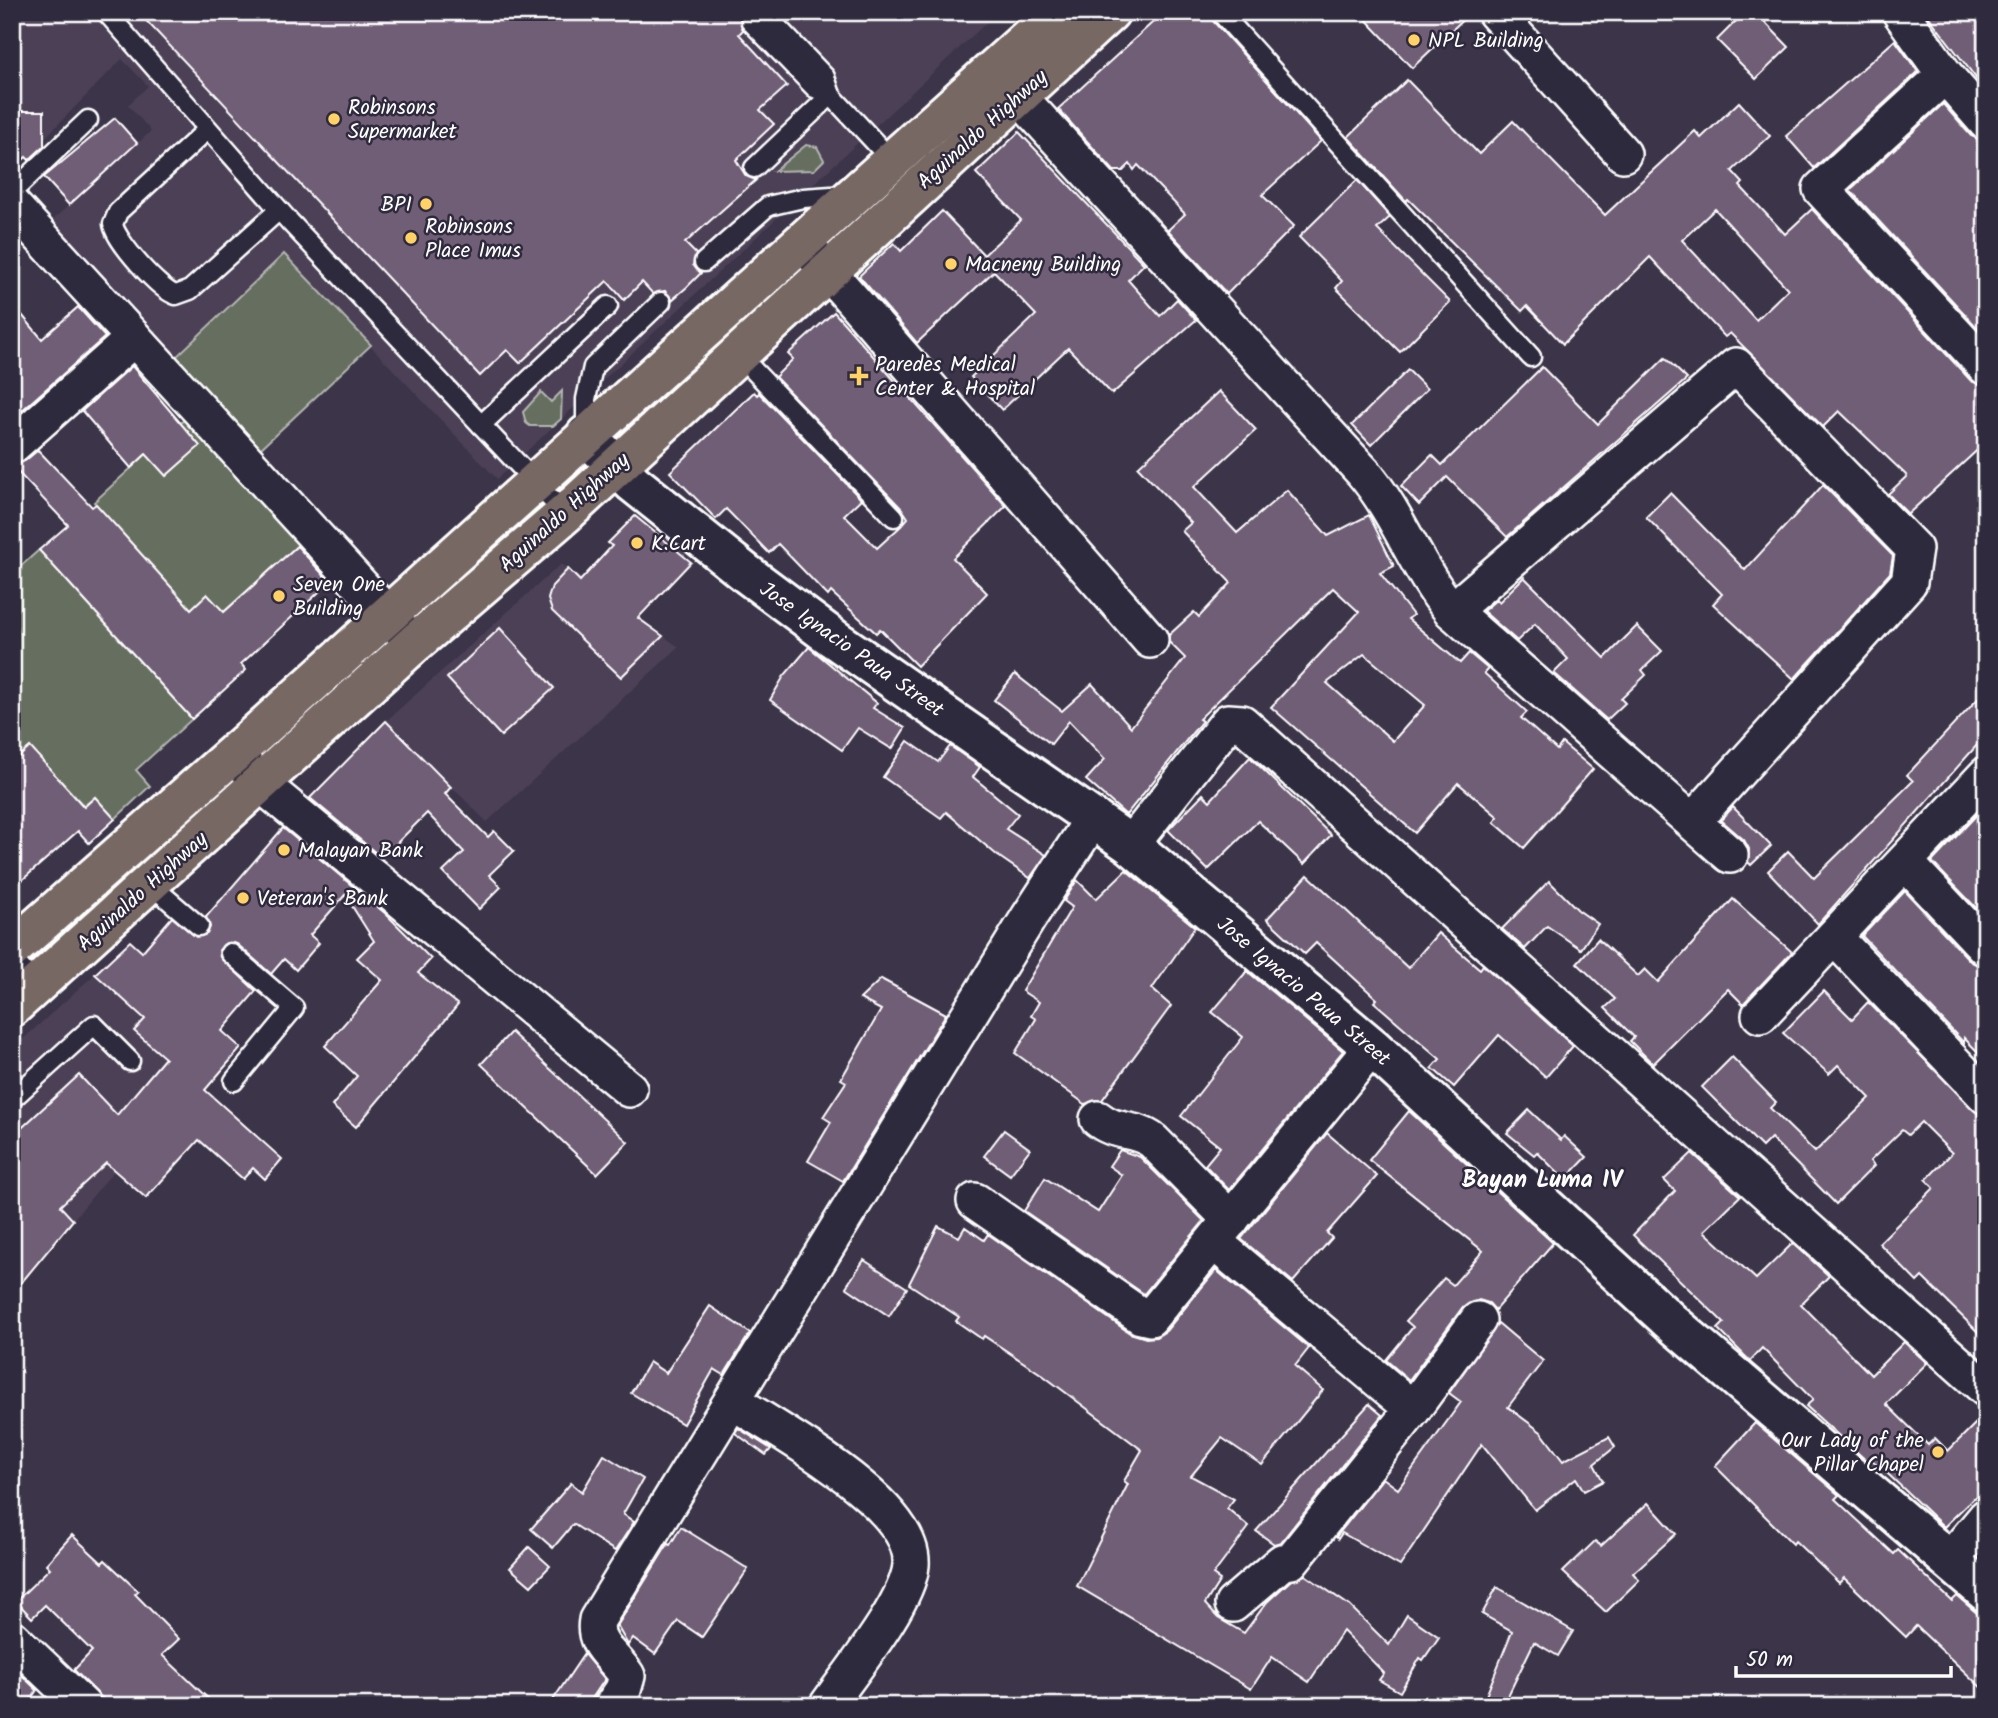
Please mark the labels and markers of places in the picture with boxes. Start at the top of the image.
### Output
place label: NPL Building [1428,25,1544,58]
marker: NPL Building [1406,32,1422,48]
place label: Robinsons Supermarket [348,92,458,149]
marker: Robinsons Supermarket [326,111,342,127]
place label: BPI [381,189,412,222]
marker: BPI [418,196,434,212]
place label: Robinsons Place Imus [425,211,521,268]
marker: Robinsons Place Imus [403,230,419,246]
place label: Macneny Building [965,249,1121,282]
marker: Macneny Building [943,256,959,272]
place label: Paredes Medical Center & Hospital [875,349,1035,406]
marker: Paredes Medical Center & Hospital [849,366,869,386]
place label: K.Cart [651,528,707,561]
marker: K.Cart [629,535,645,551]
place label: Seven One Building [293,569,386,626]
marker: Seven One Building [271,588,287,604]
place label: Malayan Bank [298,835,423,868]
marker: Malayan Bank [276,842,292,858]
place label: Veteran's Bank [257,883,388,916]
marker: Veteran's Bank [235,890,251,906]
place label: Our Lady of the Pillar Chapel [1781,1425,1925,1482]
marker: Our Lady of the Pillar Chapel [1930,1444,1946,1460]

